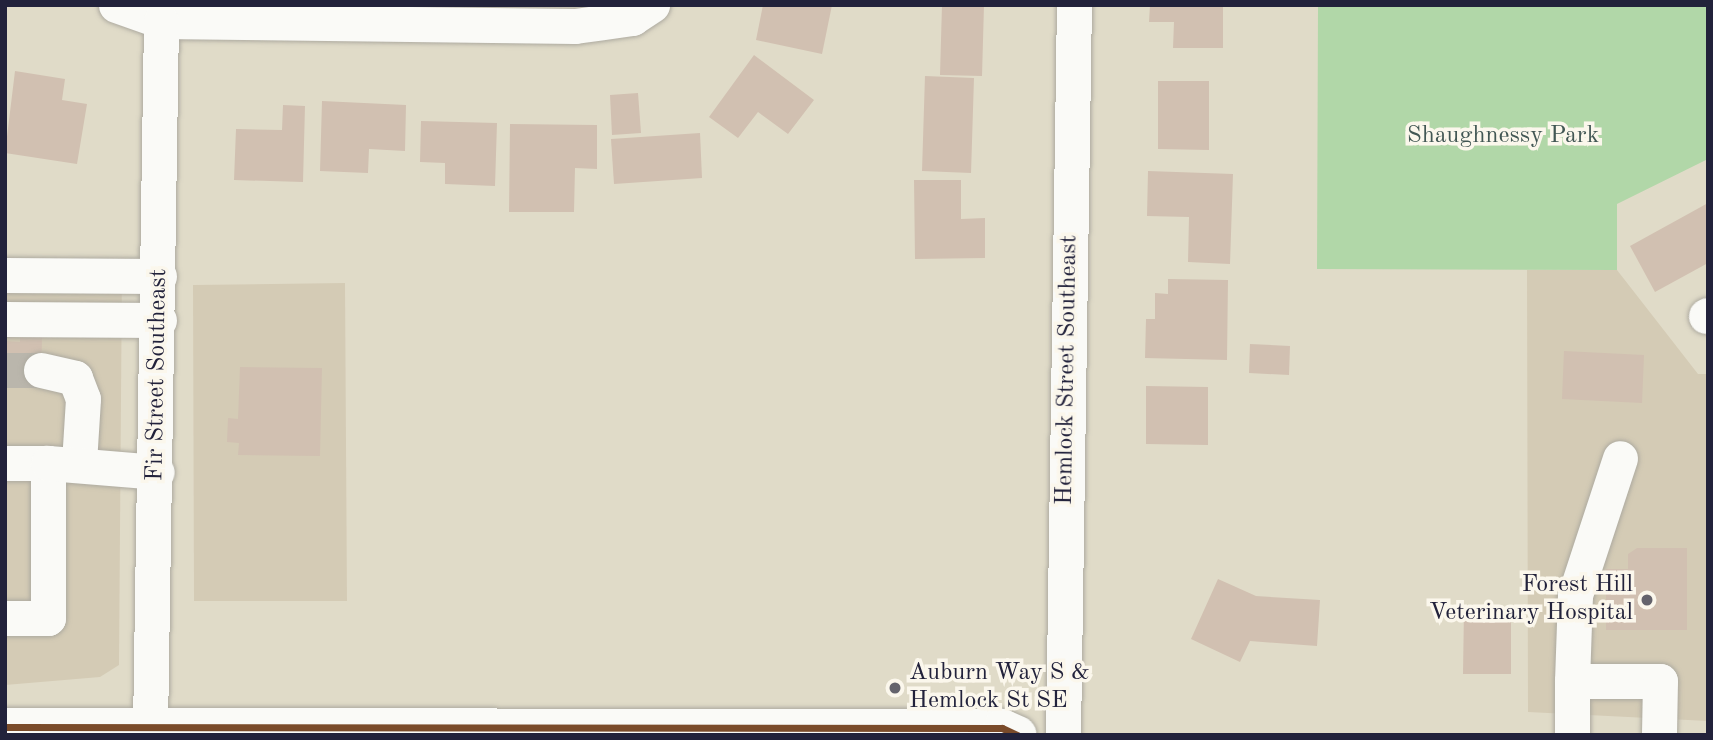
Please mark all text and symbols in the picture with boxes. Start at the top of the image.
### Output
park label: Shaughnessy Park [1407,123,1599,151]
street label: Hemlock Street Southeast [1051,235,1085,505]
street label: Fir Street Southeast [142,269,174,481]
place label: Forest Hill Veterinary Hospital [1429,572,1633,628]
marker: Forest Hill Veterinary Hospital [1639,592,1655,608]
place label: Auburn Way S & Hemlock St SE [909,660,1090,716]
marker: Auburn Way S & Hemlock St SE [887,680,903,696]

